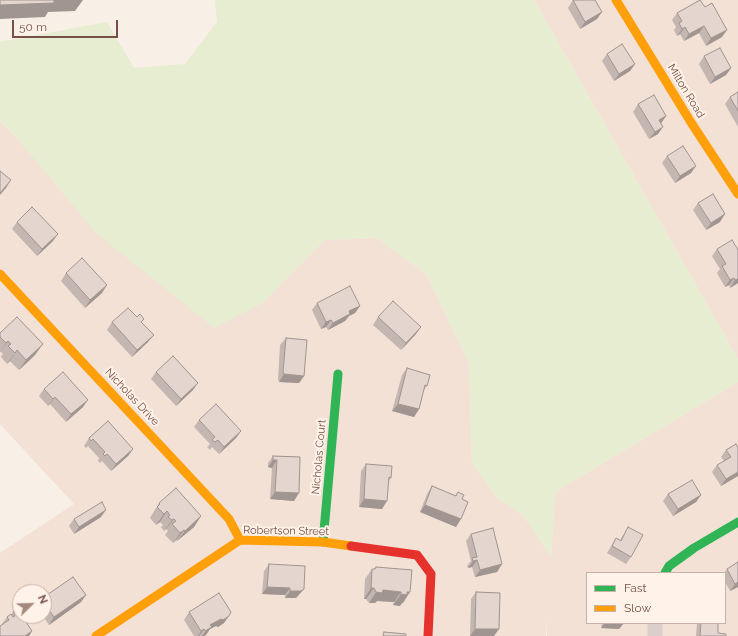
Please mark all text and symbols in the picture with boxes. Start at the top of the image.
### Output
scale bar [14,12,120,38]
text: 50 m [19,20,47,34]
street label: Milton Road [665,62,707,120]
street label: Nicholas Drive [102,366,162,428]
street label: Nicholas Court [309,419,329,495]
street label: Robertson Street [243,524,329,538]
legend [586,572,726,624]
text: Fast [624,581,647,595]
north arrow [12,584,52,624]
text: N [35,593,50,606]
text: Slow [624,601,651,615]

